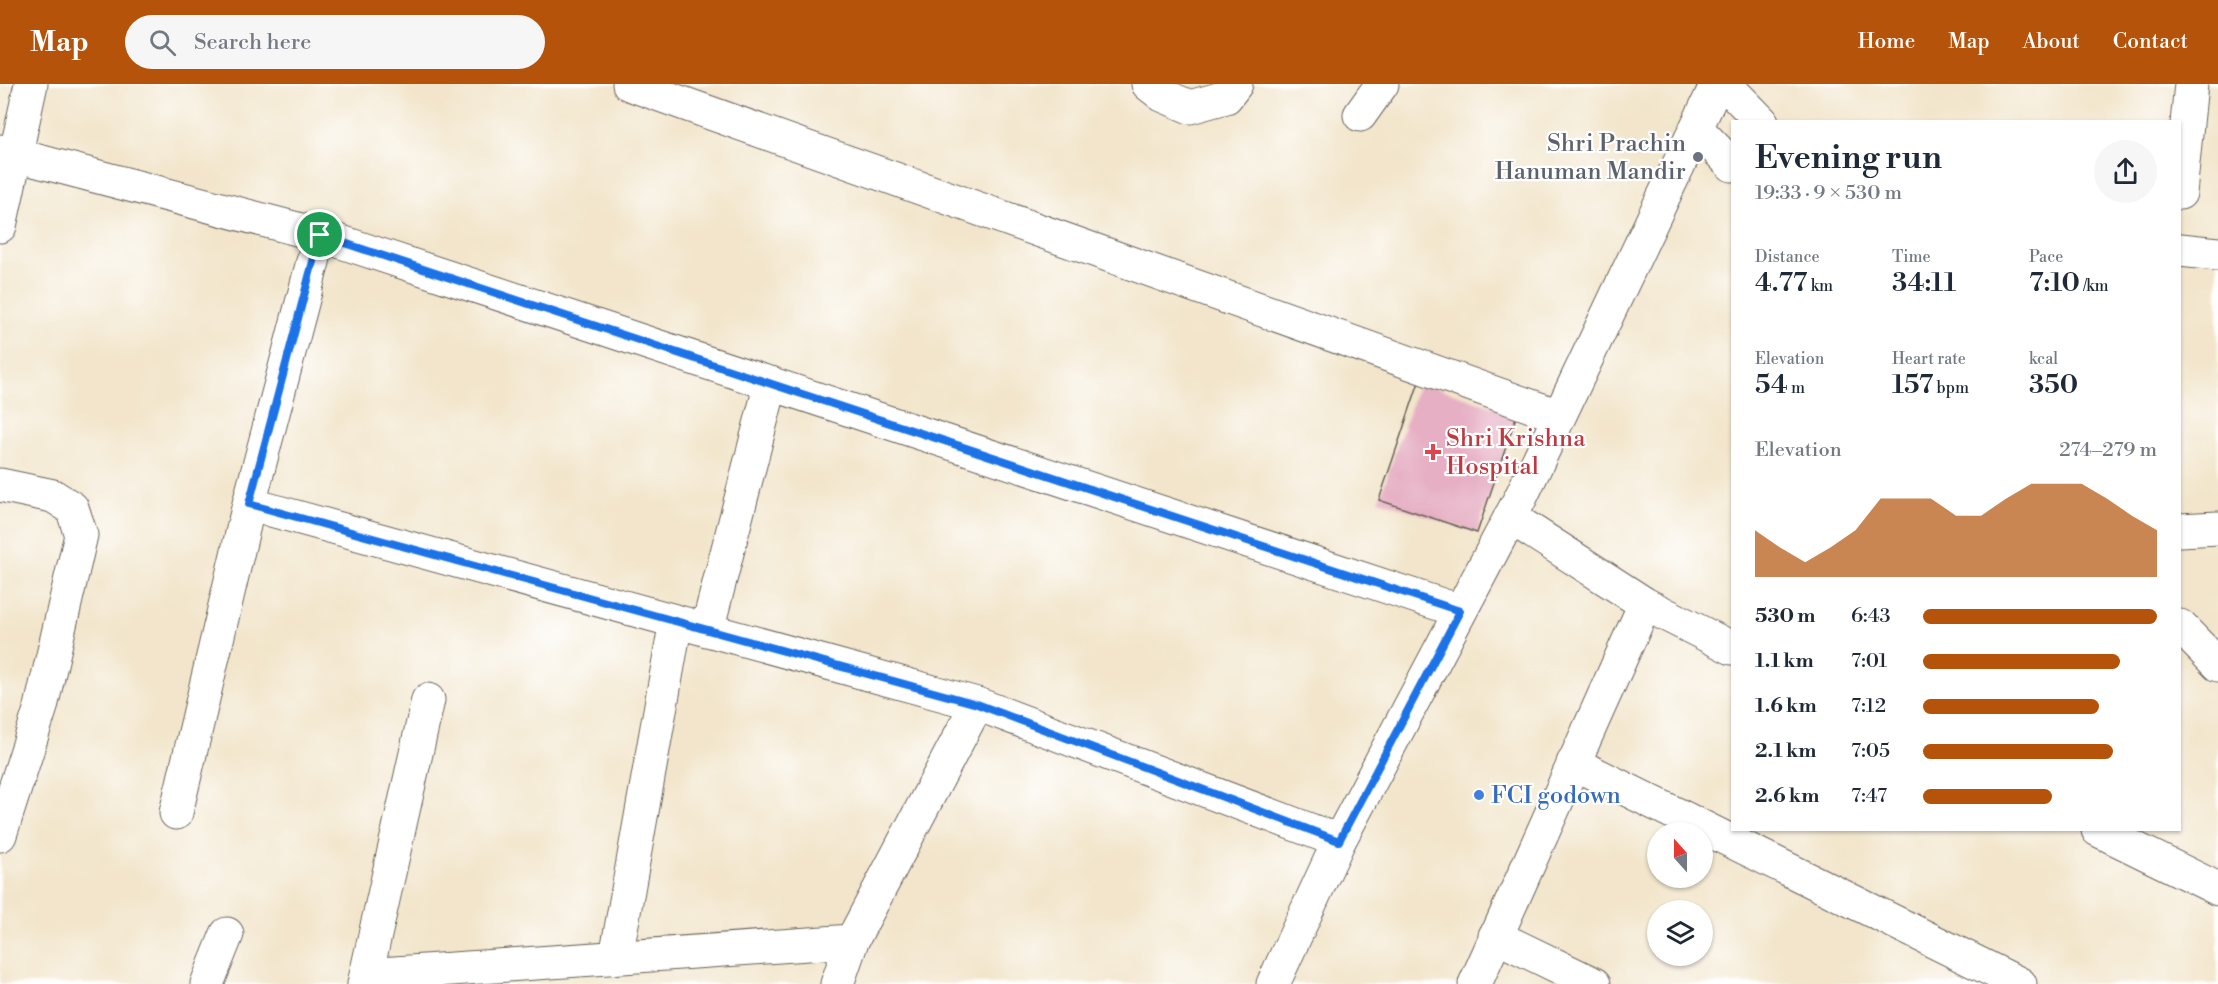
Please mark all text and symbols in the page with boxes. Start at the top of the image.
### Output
search box [125,15,545,69]
text: Map [30,25,89,60]
icon: search [146,26,179,59]
text: Search here [194,29,311,56]
text: Home [1858,29,1915,55]
text: Map [1948,29,1990,55]
text: About [2023,29,2080,55]
text: Contact [2113,29,2188,55]
place label: Shri Prachin Hanuman Mandir [1495,129,1686,187]
text: Evening run [1755,138,1942,179]
button: share [2094,140,2157,203]
marker: Shri Prachin Hanuman Mandir [1691,150,1705,164]
text: 19:33 · 9 × 530 m [1755,181,1902,206]
pin [294,209,345,260]
icon: arrive [303,218,336,251]
text: Distance [1755,247,1820,267]
text: Time [1892,247,1931,267]
text: Pace [2029,247,2063,267]
text: 4.77 [1755,267,1807,299]
text: 34:11 [1892,267,1956,299]
text: 7:10 [2029,267,2080,299]
text: km [1807,276,1833,296]
text: /km [2080,276,2109,296]
text: Elevation [1755,349,1824,369]
text: Heart rate [1892,349,1966,369]
text: kcal [2029,349,2058,369]
text: 54 [1755,369,1788,401]
text: 157 [1892,369,1933,401]
text: 350 [2029,369,2078,401]
text: m [1788,378,1805,398]
text: bpm [1933,378,1969,398]
place label: Shri Krishna Hospital [1446,424,1586,482]
text: Elevation [1755,438,1842,463]
text: 274–279 m [2059,438,2157,463]
marker: Shri Krishna Hospital [1424,443,1442,461]
text: 530 m [1755,604,1815,629]
text: 6:43 [1851,604,1891,629]
text: 1.1 km [1755,649,1814,674]
text: 7:01 [1851,649,1887,674]
text: 1.6 km [1755,694,1817,719]
text: 7:12 [1851,694,1886,719]
text: 2.1 km [1755,739,1817,764]
text: 7:05 [1851,739,1890,764]
place label: FCI godown [1491,781,1621,811]
text: 2.6 km [1755,784,1819,809]
text: 7:47 [1851,784,1887,809]
marker: FCI godown [1472,788,1486,802]
north arrow [1647,822,1713,888]
map controls [1647,822,1713,966]
button: layers [1647,900,1713,966]

